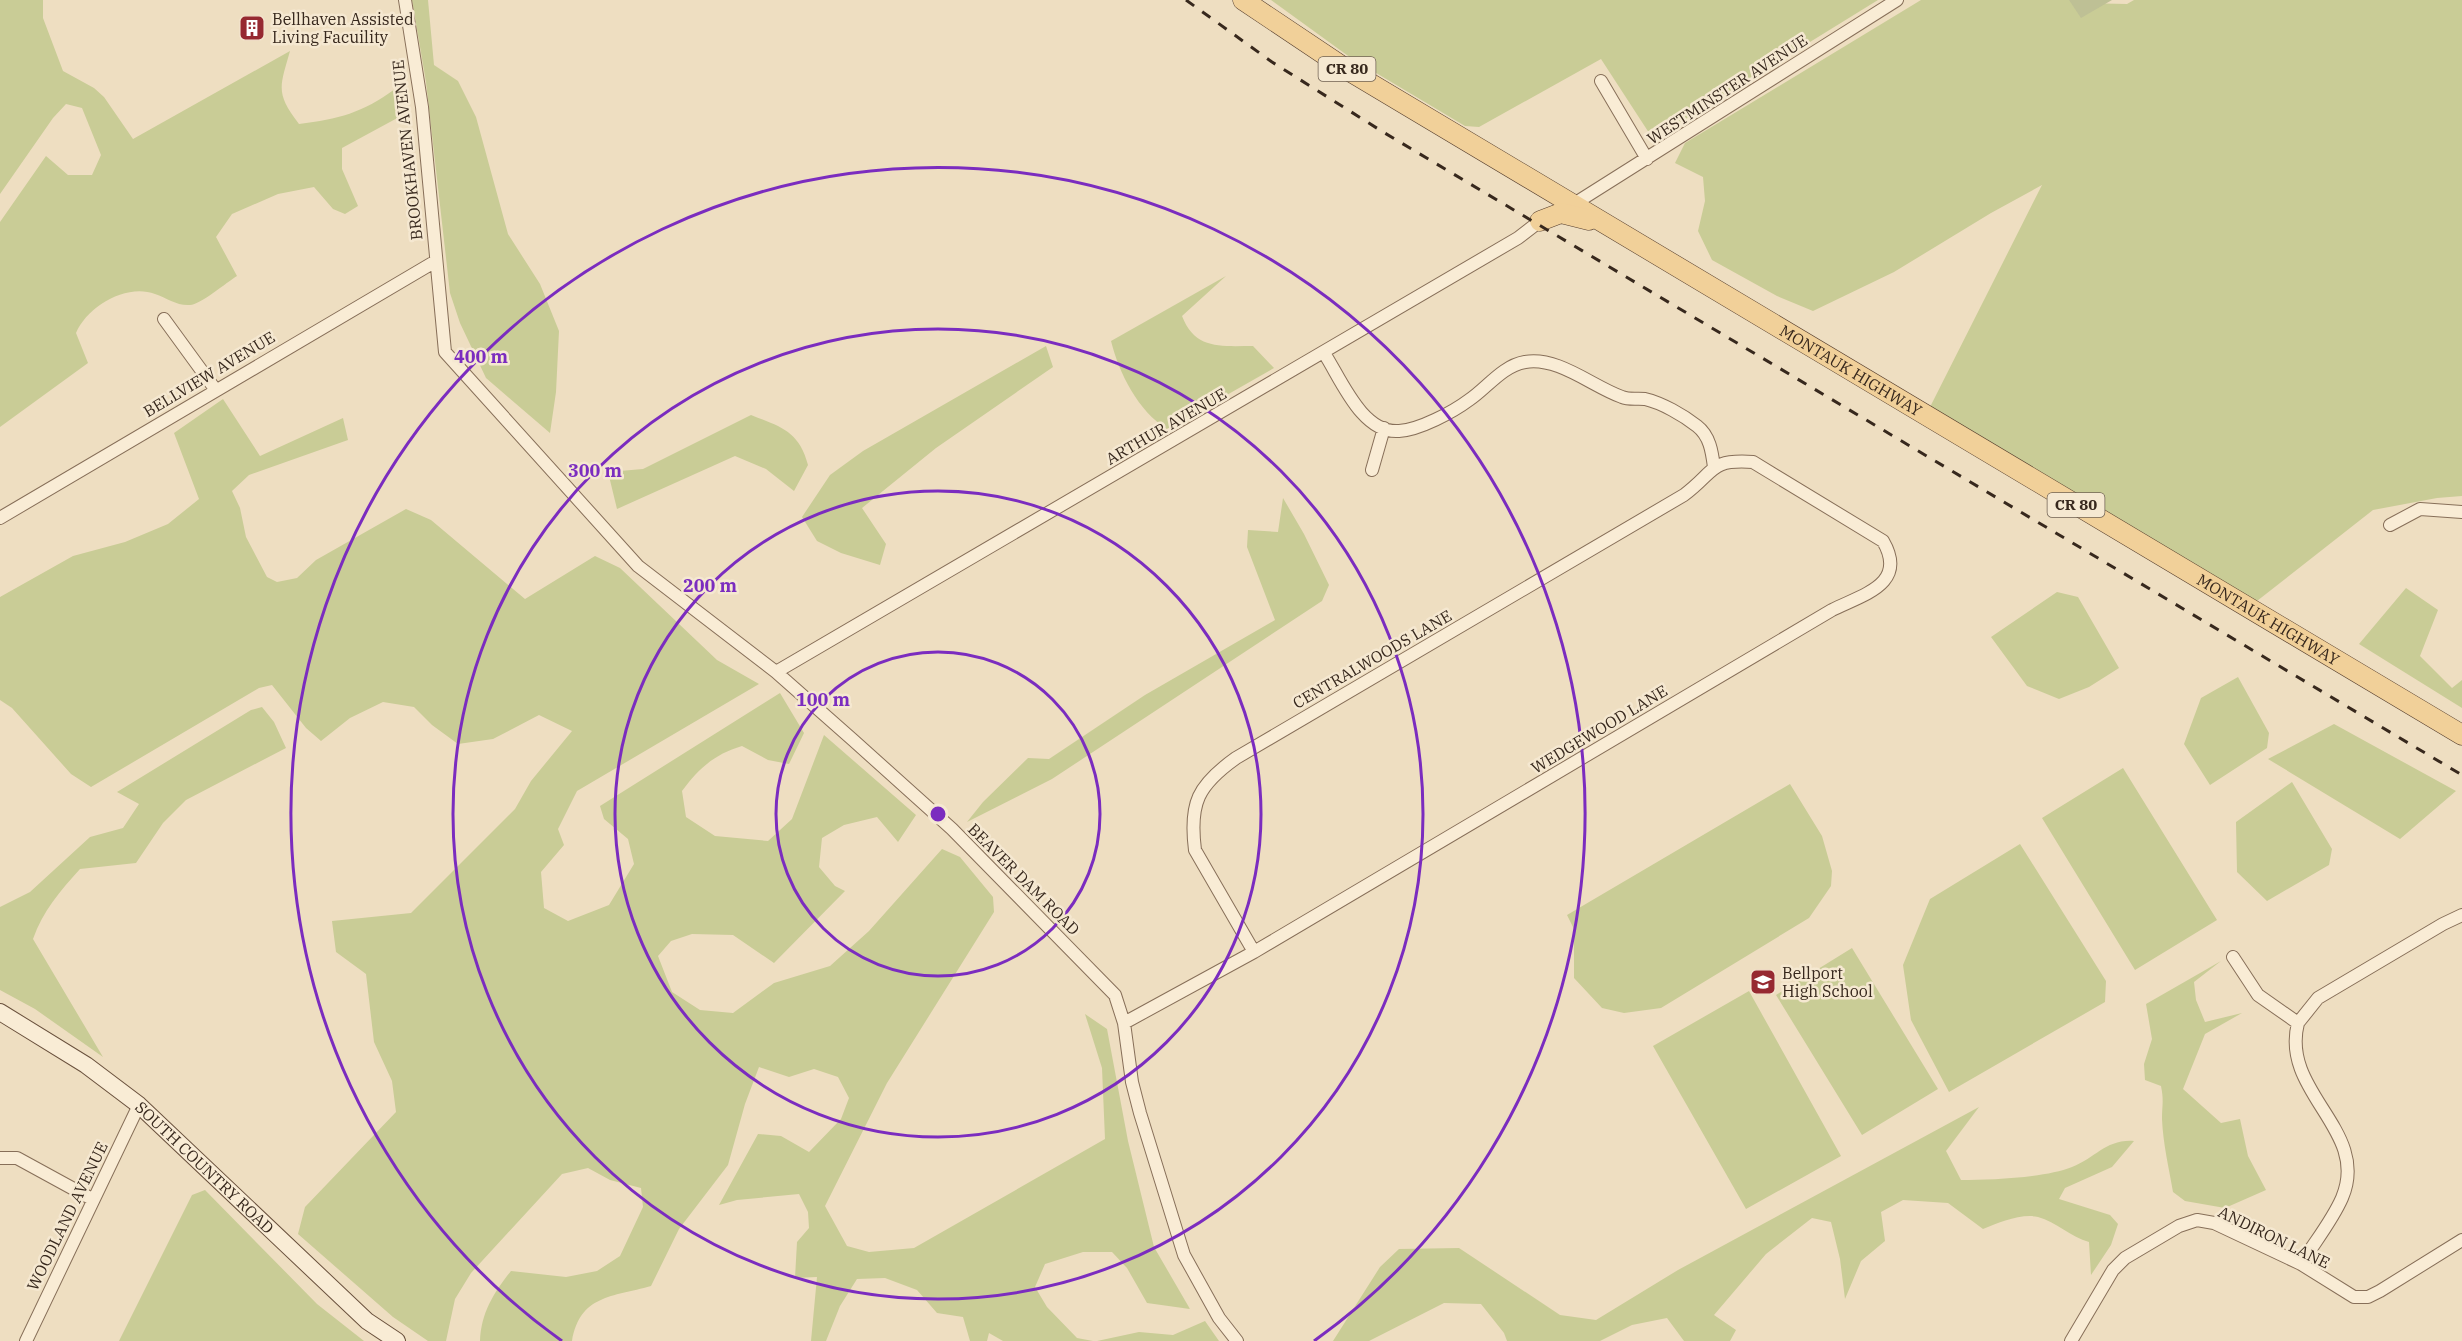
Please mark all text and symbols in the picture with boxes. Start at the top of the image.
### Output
place label: Bellhaven Assisted Living Facuility [272,9,414,47]
building icon: Bellhaven Assisted Living Facuility [237,13,267,43]
street label: WESTMINSTER AVENUE [1643,30,1811,148]
road number: CR 80 [1318,57,1376,81]
street label: BROOKHAVEN AVENUE [388,59,426,241]
street label: MONTAUK HIGHWAY [1776,320,1926,421]
street label: BELLVIEW AVENUE [140,327,278,421]
text: 400 m [454,345,509,368]
street label: ARTHUR AVENUE [1102,383,1230,469]
text: 300 m [568,459,623,482]
road number: CR 80 [2048,493,2104,517]
street label: MONTAUK HIGHWAY [2193,569,2343,670]
text: 200 m [683,574,738,597]
street label: CENTRALWOODS LANE [1289,605,1455,713]
street label: WEDGEWOOD LANE [1527,680,1671,778]
text: 100 m [796,688,851,711]
centre of rings [928,804,948,824]
street label: BEAVER DAM ROAD [964,819,1084,939]
place label: Bellport High School [1782,963,1873,1001]
school or university icon: Bellport High School [1748,967,1778,997]
street label: SOUTH COUNTRY ROAD [131,1097,278,1238]
street label: WOODLAND AVENUE [22,1138,112,1294]
street label: ANDIRON LANE [2215,1201,2333,1273]

